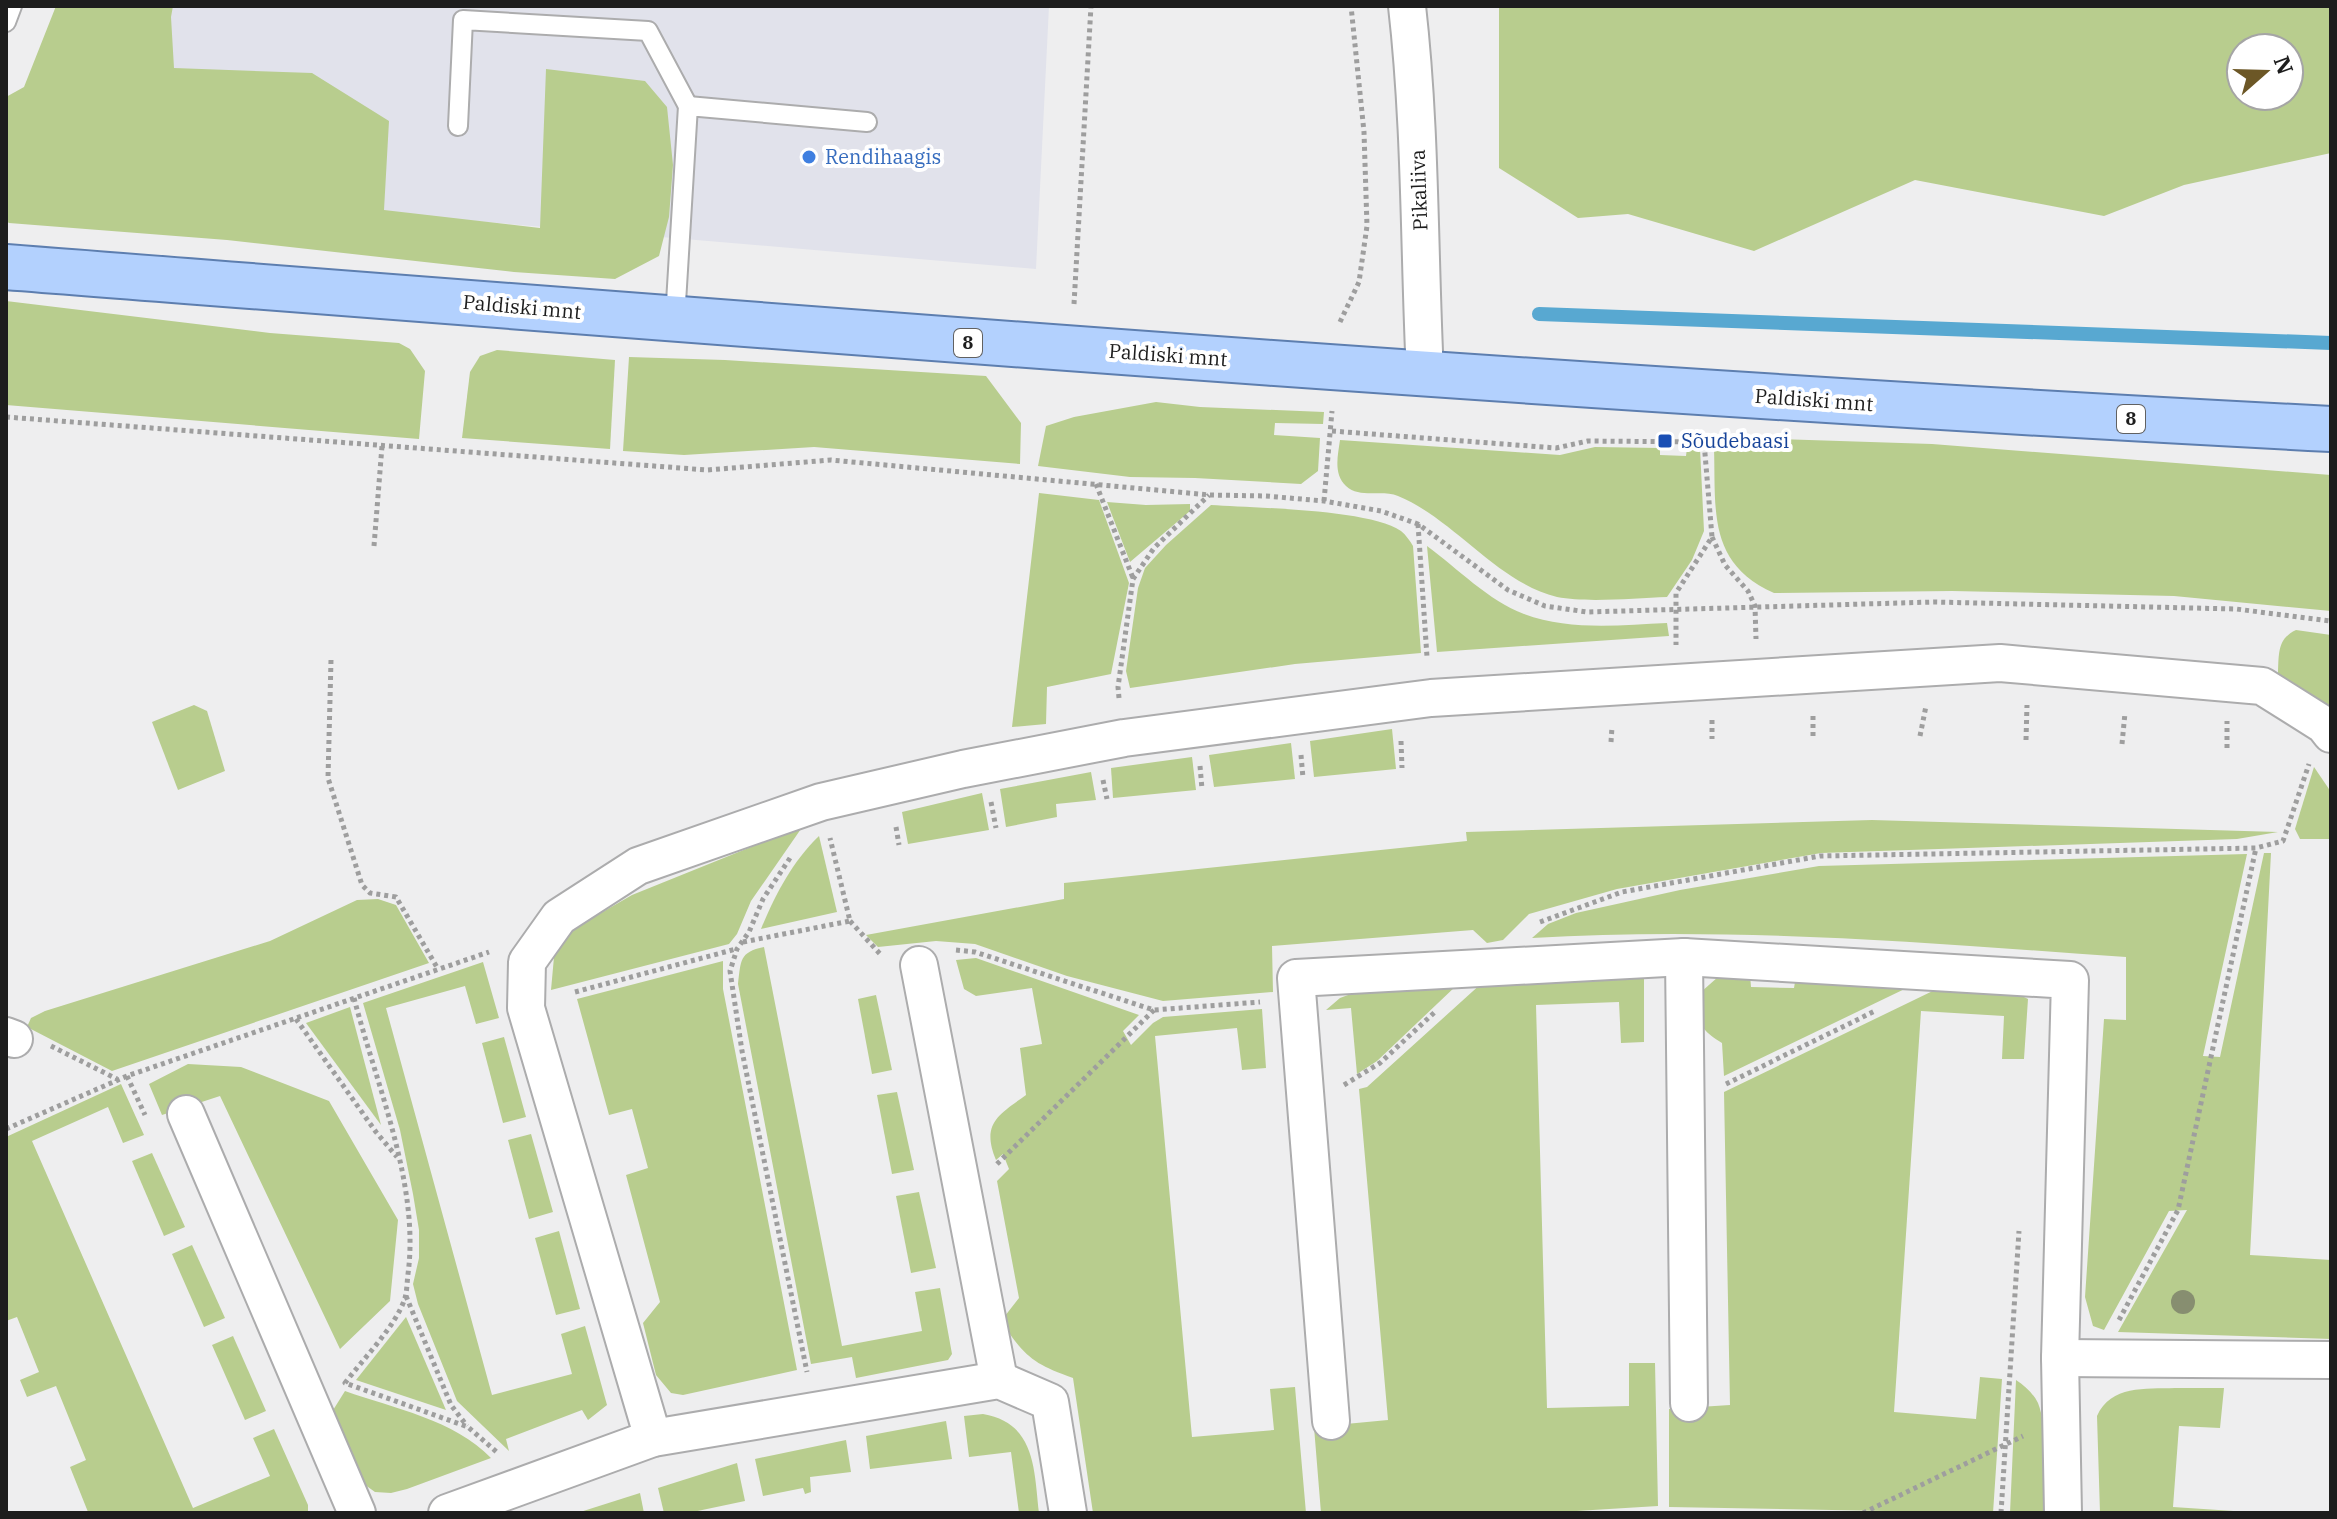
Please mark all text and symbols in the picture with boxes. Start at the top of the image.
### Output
north arrow [2225,32,2305,112]
text: N [2268,52,2301,78]
place label: Rendihaagis [825,143,941,170]
marker: Rendihaagis [800,148,818,166]
street label: Pikaliiva [1404,149,1433,231]
street label: Paldiski mnt [462,288,582,325]
road number: 8 [954,329,982,357]
street label: Paldiski mnt [1108,337,1228,372]
street label: Paldiski mnt [1754,382,1874,417]
road number: 8 [2117,405,2145,433]
place label: Sõudebaasi [1681,427,1789,454]
marker: Sõudebaasi [1656,432,1674,450]

